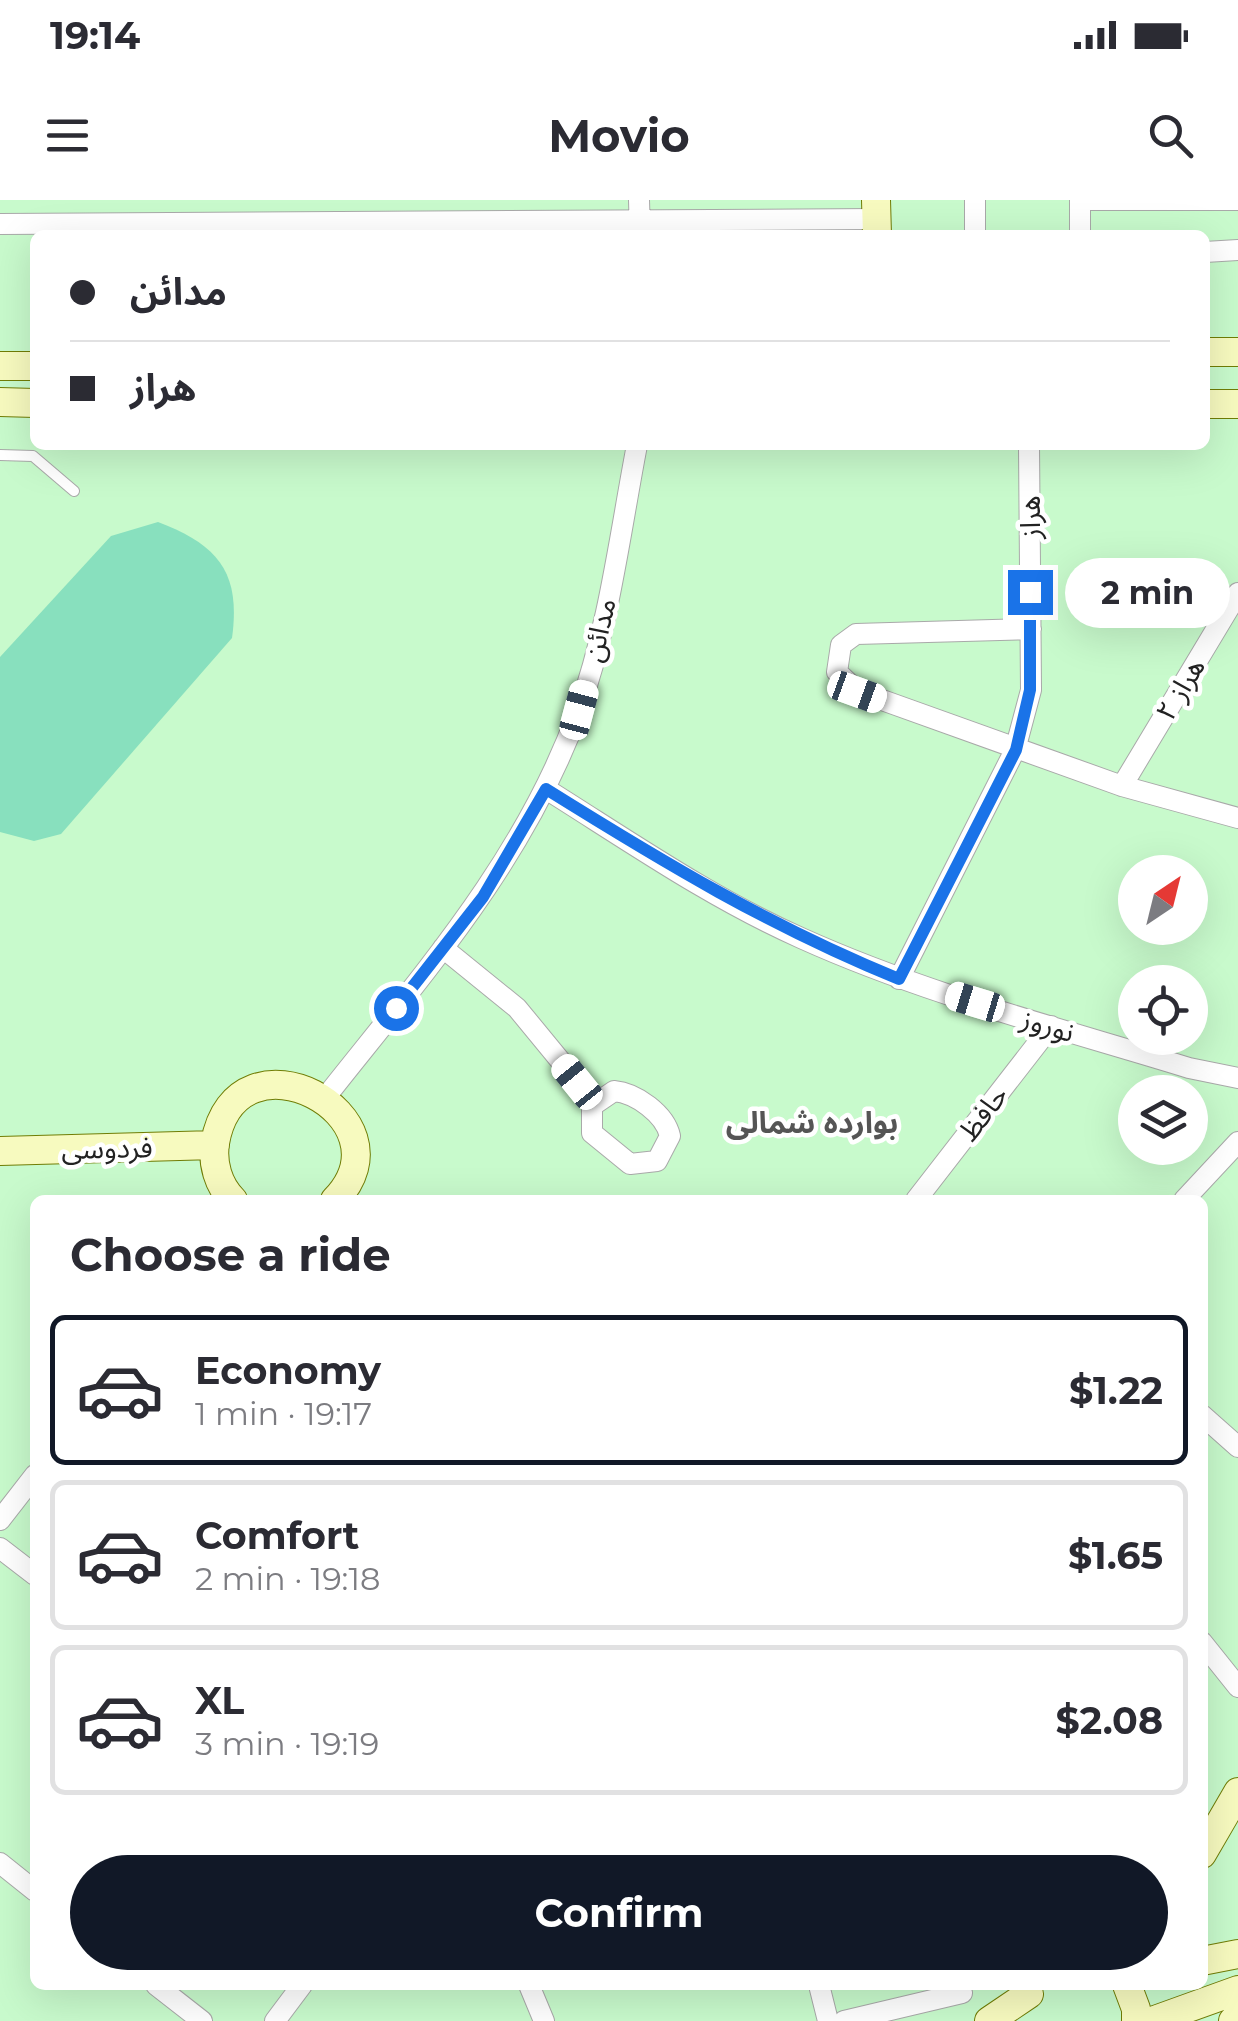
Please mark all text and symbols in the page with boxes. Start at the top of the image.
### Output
text: 19:14 [50,12,140,59]
icon: menu [40,108,95,163]
text: Movio [548,108,690,163]
icon: search [1143,108,1198,163]
text: مدائن [130,268,227,315]
text: هراز [130,364,196,411]
street label: هراز [1013,495,1047,540]
callout: 2 min [1065,557,1230,627]
route end [1008,570,1053,615]
text: 2 min [1101,573,1194,612]
street label: مدائن [575,595,623,665]
street label: هراز ۲ [1148,652,1212,726]
car [824,668,890,716]
car [557,677,601,743]
north arrow [1118,855,1208,945]
map controls [1118,855,1208,1165]
button: locate [1118,965,1208,1055]
car [942,979,1008,1025]
route start [374,986,419,1031]
street label: نوروز [1016,1001,1079,1049]
car [546,1049,608,1115]
button: layers [1118,1075,1208,1165]
street label: حافظ [951,1079,1015,1147]
district label: بوارده شمالی [726,1104,898,1141]
street label: فردوسی [61,1130,153,1166]
text: Choose a ride [70,1227,391,1282]
icon: car [75,1345,165,1435]
text: Economy [195,1347,381,1394]
text: $1.22 [1069,1367,1163,1414]
text: 1 min · 19:17 [195,1394,372,1433]
icon: car [75,1510,165,1600]
text: Comfort [195,1512,359,1559]
text: $1.65 [1068,1532,1163,1579]
text: 2 min · 19:18 [195,1559,380,1598]
icon: car [75,1675,165,1765]
text: XL [195,1677,244,1724]
text: $2.08 [1056,1697,1163,1744]
text: 3 min · 19:19 [195,1724,379,1763]
button: Confirm [70,1855,1168,1970]

